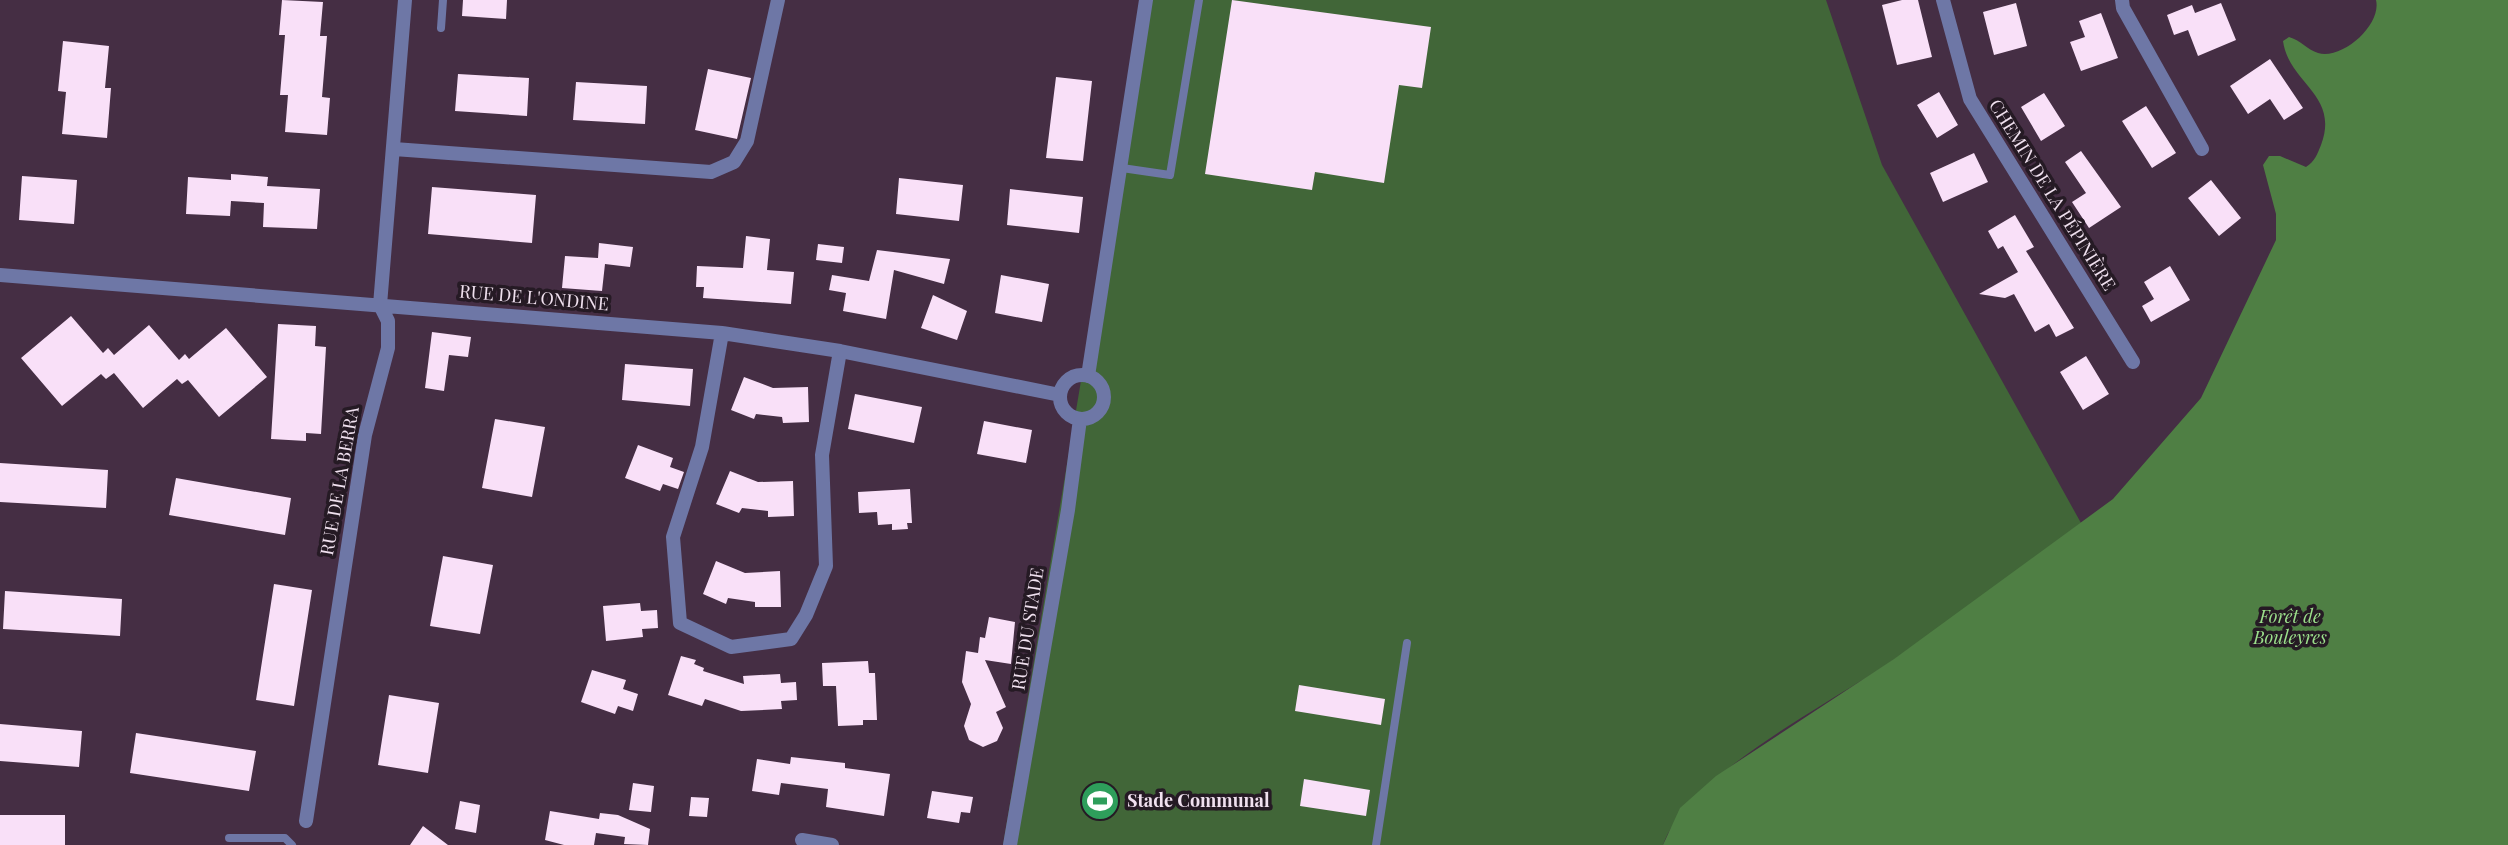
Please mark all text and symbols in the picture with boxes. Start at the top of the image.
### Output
street label: CHEMIN DE LA PÉPINIÈRE [1984,94,2122,295]
street label: RUE DE L'ONDINE [458,279,610,316]
street label: RUE DE LA BERRA [314,404,364,557]
street label: RUE DU STADE [1005,566,1049,692]
park label: Forêt de Bouleyres [2252,604,2327,649]
sports icon: Stade Communal [1079,780,1121,822]
place label: Stade Communal [1127,788,1270,812]

